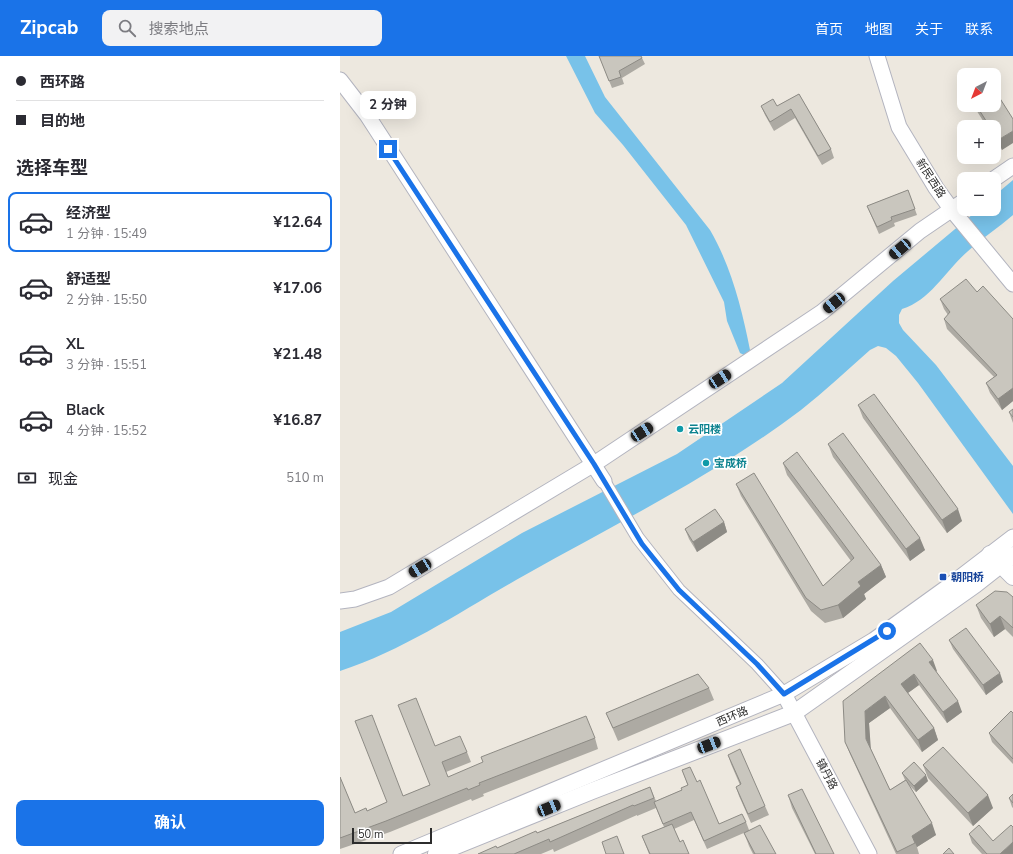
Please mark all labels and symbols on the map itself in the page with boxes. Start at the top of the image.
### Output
north arrow [957,68,1001,112]
callout: 2 分钟 [360,91,416,119]
route end [379,140,397,158]
street label: 新民西路 [912,156,949,201]
car [887,237,913,261]
car [821,291,847,315]
car [707,367,733,391]
car [629,420,655,444]
place label: 云阳楼 [688,422,721,437]
marker: 云阳楼 [675,424,685,434]
place label: 宝成桥 [714,456,747,471]
marker: 宝成桥 [701,458,711,468]
car [407,557,433,579]
place label: 朝阳桥 [951,570,984,585]
marker: 朝阳桥 [938,572,948,582]
route start [878,622,896,640]
street label: 西环路 [714,703,750,730]
car [696,735,722,755]
street label: 镇丹路 [812,756,841,792]
car [536,798,562,818]
scale bar [352,826,432,845]

